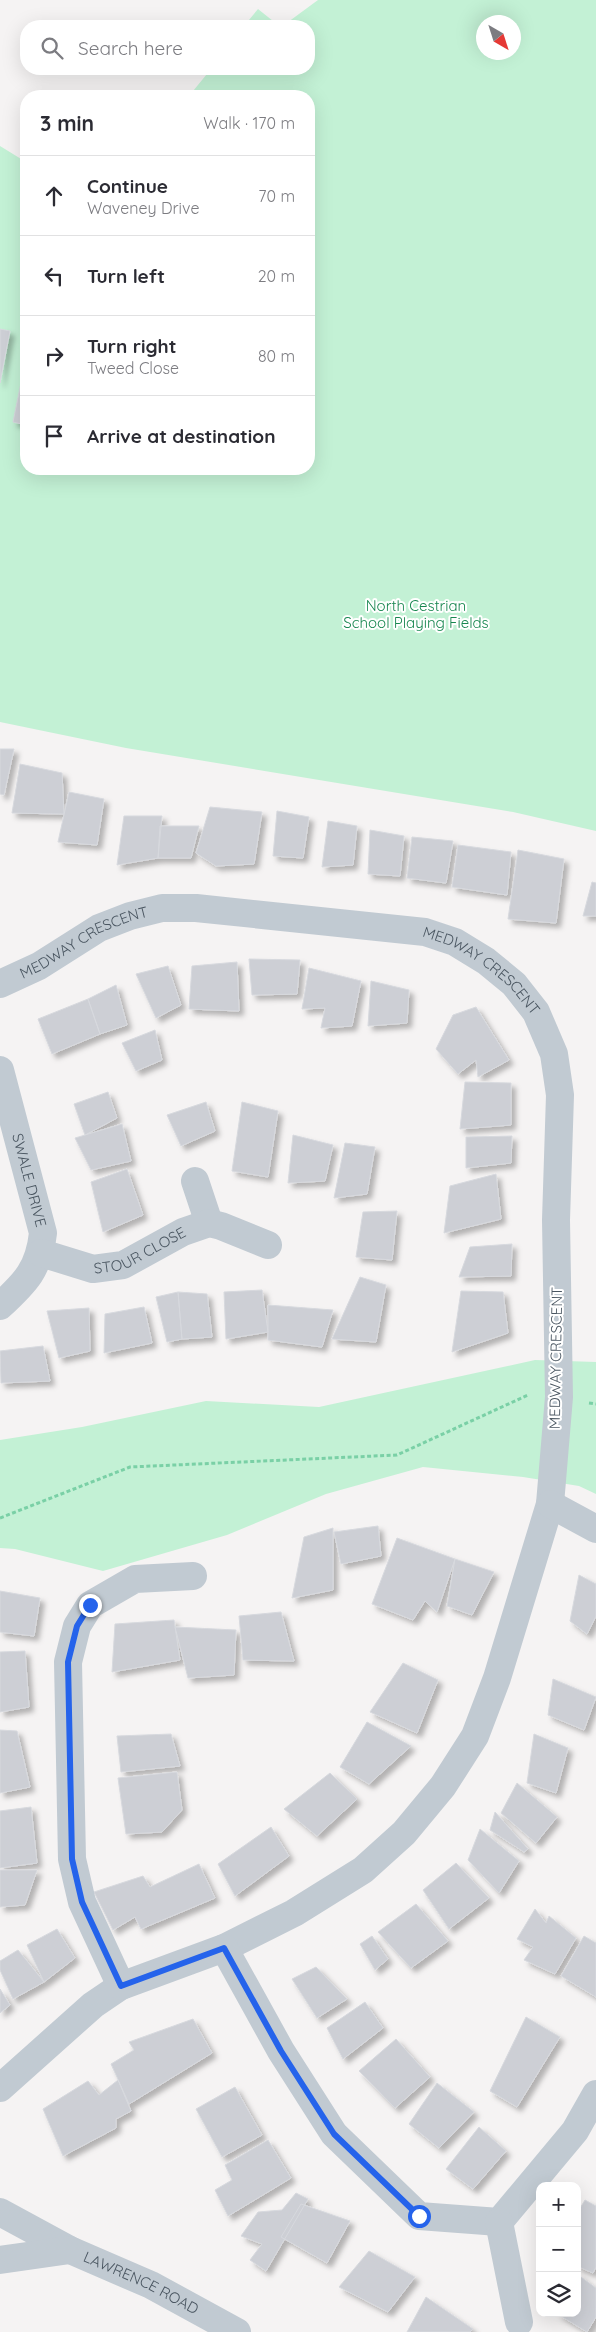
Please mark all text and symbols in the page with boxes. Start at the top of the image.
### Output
north arrow [476,15,521,60]
search box [20,20,315,75]
icon: search [38,34,66,62]
text: Search here [78,36,183,60]
text: 3 min [40,110,94,136]
text: Walk · 170 m [203,113,295,133]
text: Continue [87,174,168,198]
icon: ahead [40,182,68,210]
text: 70 m [258,186,295,206]
text: Waveney Drive [87,198,199,218]
icon: left [40,262,68,290]
text: Turn left [87,264,165,288]
text: 20 m [258,266,295,286]
text: Turn right [87,334,176,358]
icon: right [40,342,68,370]
text: 80 m [258,346,295,366]
text: Tweed Close [87,358,179,378]
icon: arrive [40,422,68,450]
text: Arrive at destination [87,424,276,448]
park label: North Cestrian School Playing Fields [343,596,489,632]
street label: MEDWAY CRESCENT [16,902,150,983]
street label: MEDWAY CRESCENT [421,922,544,1018]
street label: SWALE DRIVE [8,1131,51,1229]
street label: STOUR CLOSE [92,1222,189,1278]
street label: MEDWAY CRESCENT [545,1287,566,1429]
route end [79,1594,102,1617]
map controls [536,2182,581,2317]
button: + [536,2182,581,2227]
route start [408,2205,431,2228]
button: − [536,2227,581,2272]
street label: LAWRENCE ROAD [81,2247,202,2318]
button: layers [536,2272,581,2317]

